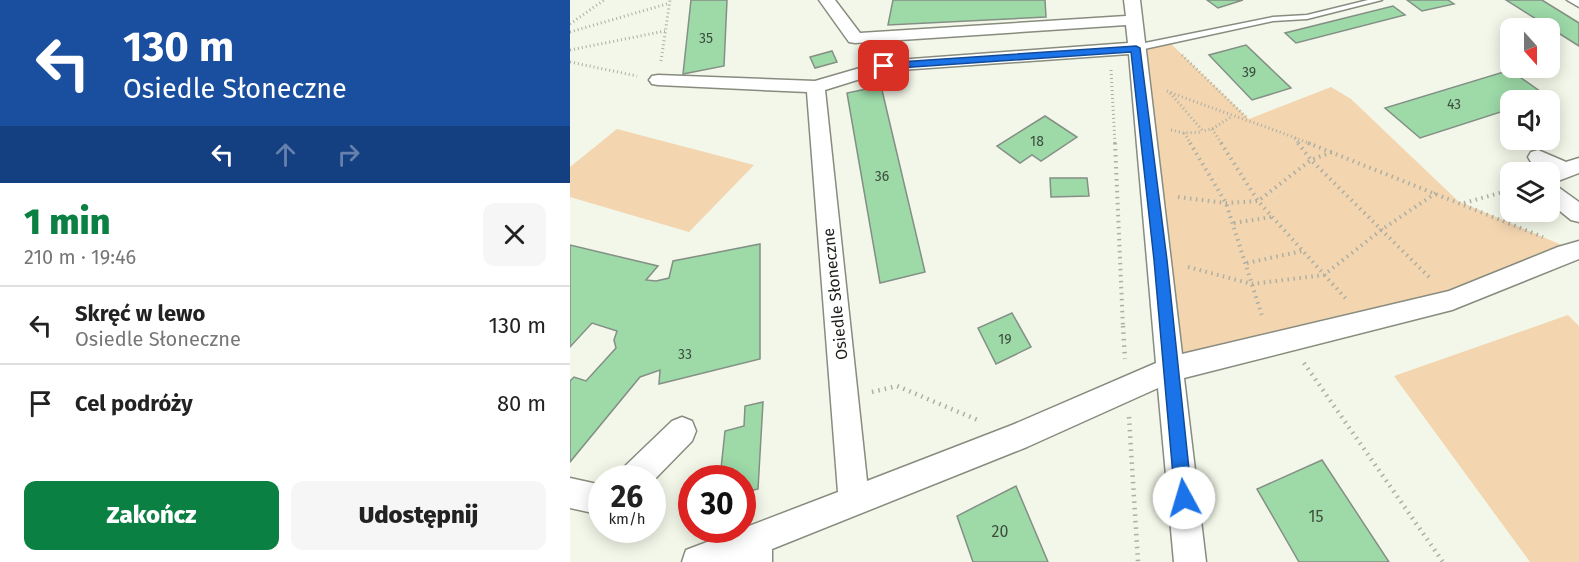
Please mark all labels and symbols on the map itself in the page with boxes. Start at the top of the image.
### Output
north arrow [1500,18,1560,78]
house number: 35 [699,30,713,47]
pin [858,40,909,91]
house number: 39 [1242,64,1256,81]
house number: 43 [1447,96,1461,113]
house number: 18 [1030,133,1044,150]
house number: 36 [875,168,889,185]
street label: Osiedle Słoneczne [819,227,851,361]
house number: 19 [998,331,1012,348]
house number: 33 [678,346,692,363]
speed limit sign: 30 [678,465,756,543]
position arrow [1152,466,1216,530]
house number: 15 [1309,507,1323,526]
house number: 20 [992,522,1008,541]

